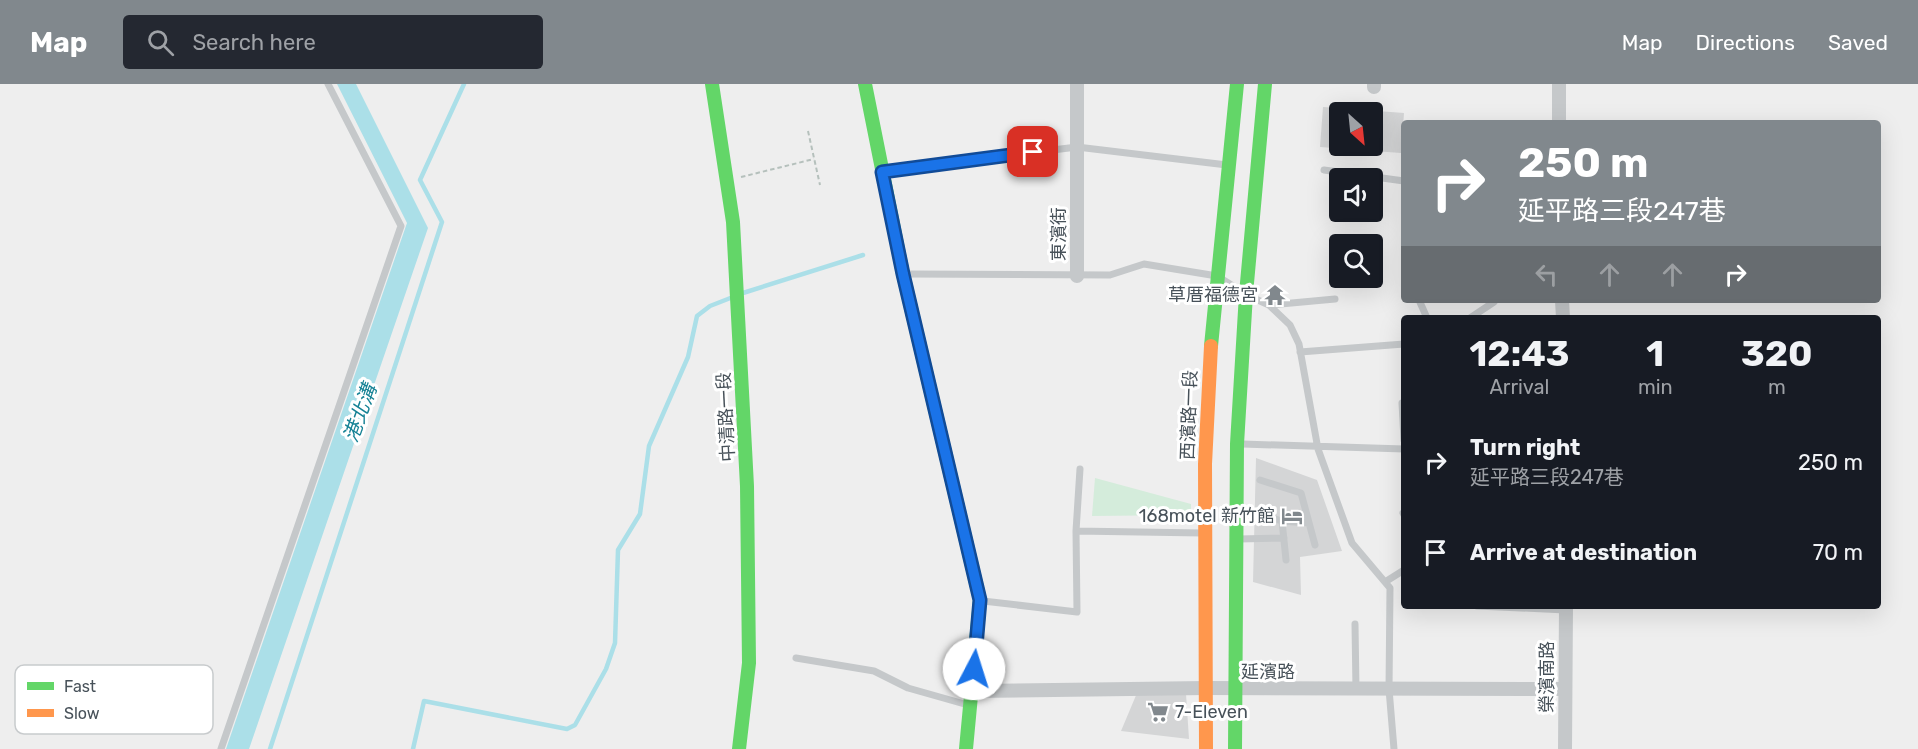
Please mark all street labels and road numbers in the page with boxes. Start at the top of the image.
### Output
street label: 東濱街 [1048,207,1070,261]
street label: 西濱路一段 [1176,370,1202,460]
street label: 中清路一段 [713,371,739,463]
street label: 榮濱南路 [1536,641,1558,713]
street label: 延濱路 [1241,661,1295,683]

